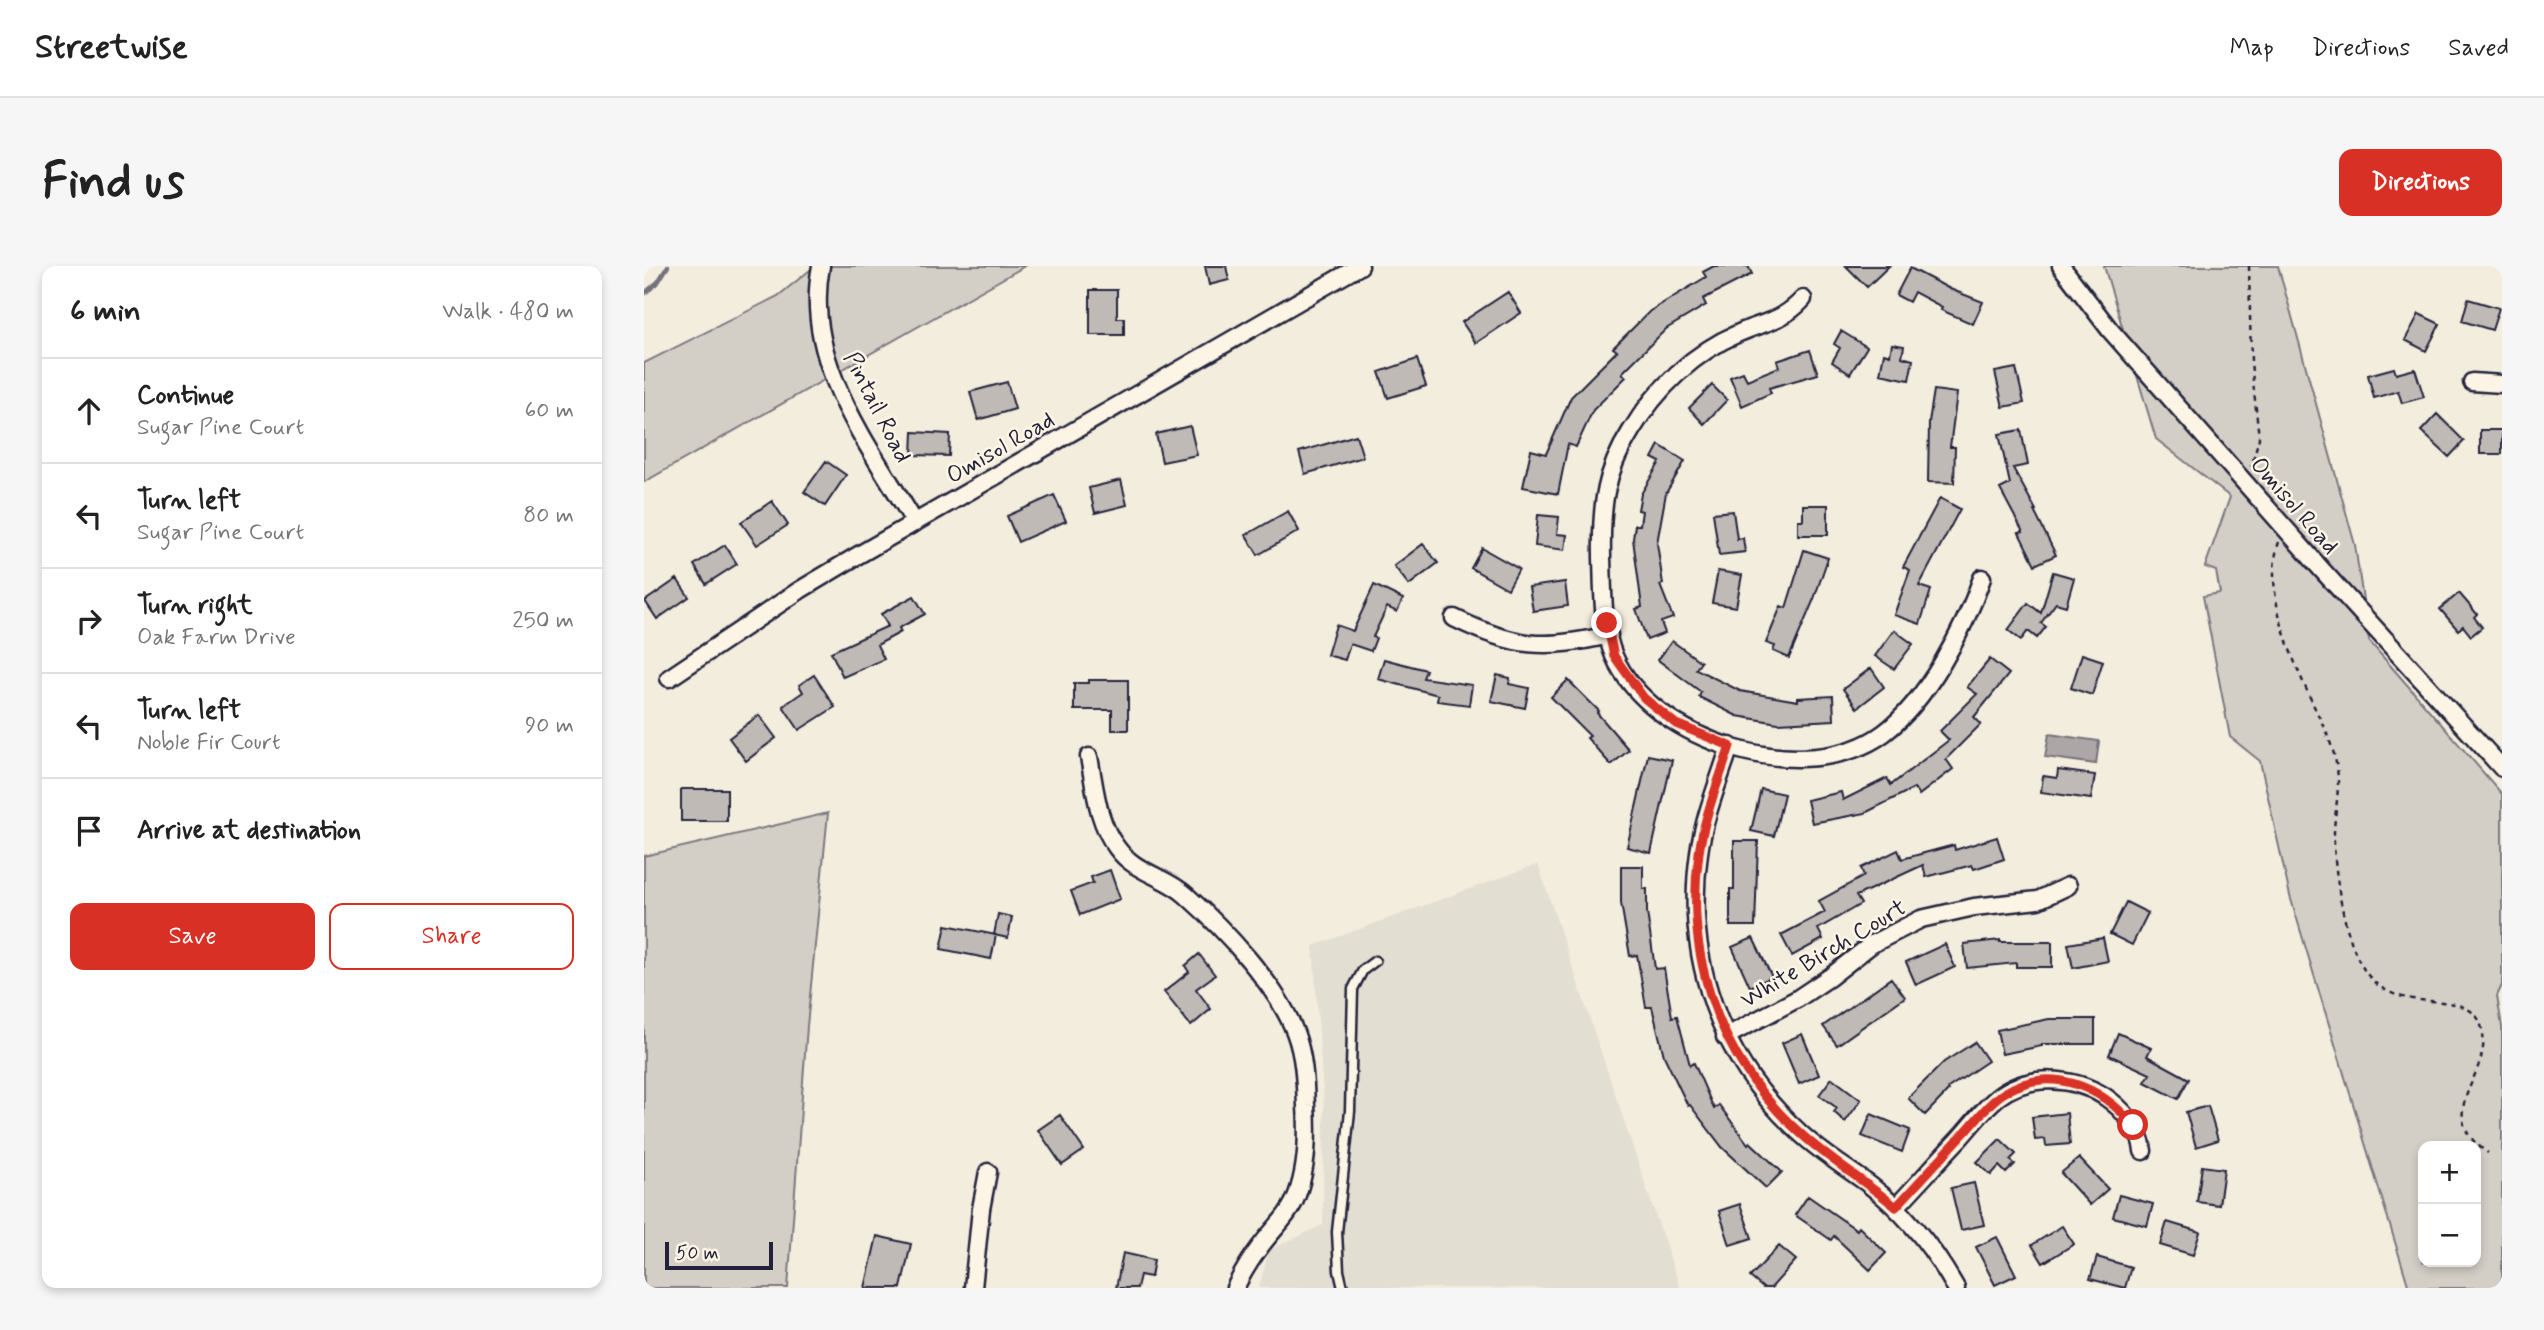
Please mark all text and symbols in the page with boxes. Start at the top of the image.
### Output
text: Streetwise [35,26,188,70]
text: Map [2230,33,2274,64]
text: Directions [2312,33,2410,64]
text: Saved [2448,33,2509,64]
button: Directions [2339,149,2502,216]
text: Find us [42,150,185,215]
text: 6 min [70,292,141,331]
text: Walk · 480 m [442,297,574,327]
street label: Pintail Road [835,347,918,469]
text: Continue [137,379,234,413]
icon: ahead [70,392,108,430]
text: 60 m [525,396,574,426]
street label: Omisol Road [941,405,1061,492]
text: Sugar Pine Court [137,413,304,443]
street label: Omisol Road [2243,450,2345,562]
text: Turn left [137,484,241,518]
icon: left [70,497,108,535]
text: 80 m [523,501,574,531]
text: Sugar Pine Court [137,518,304,548]
text: Turn right [137,589,253,623]
icon: right [70,602,108,640]
text: 250 m [512,606,574,636]
route end [1591,607,1622,638]
text: Oak Farm Drive [137,623,296,653]
text: Turn left [137,694,241,728]
icon: left [70,707,108,745]
text: 90 m [525,711,574,741]
text: Noble Fir Court [137,728,281,758]
icon: arrive [70,812,108,850]
text: Arrive at destination [137,814,361,848]
street label: White Birch Court [1735,893,1912,1016]
button: Save [70,903,315,970]
button: Share [329,903,574,970]
route start [2117,1109,2148,1140]
map controls [2418,1141,2481,1267]
button: + [2418,1141,2481,1204]
button: − [2418,1204,2481,1267]
scale bar [665,1239,774,1271]
text: 50 m [676,1241,719,1266]

